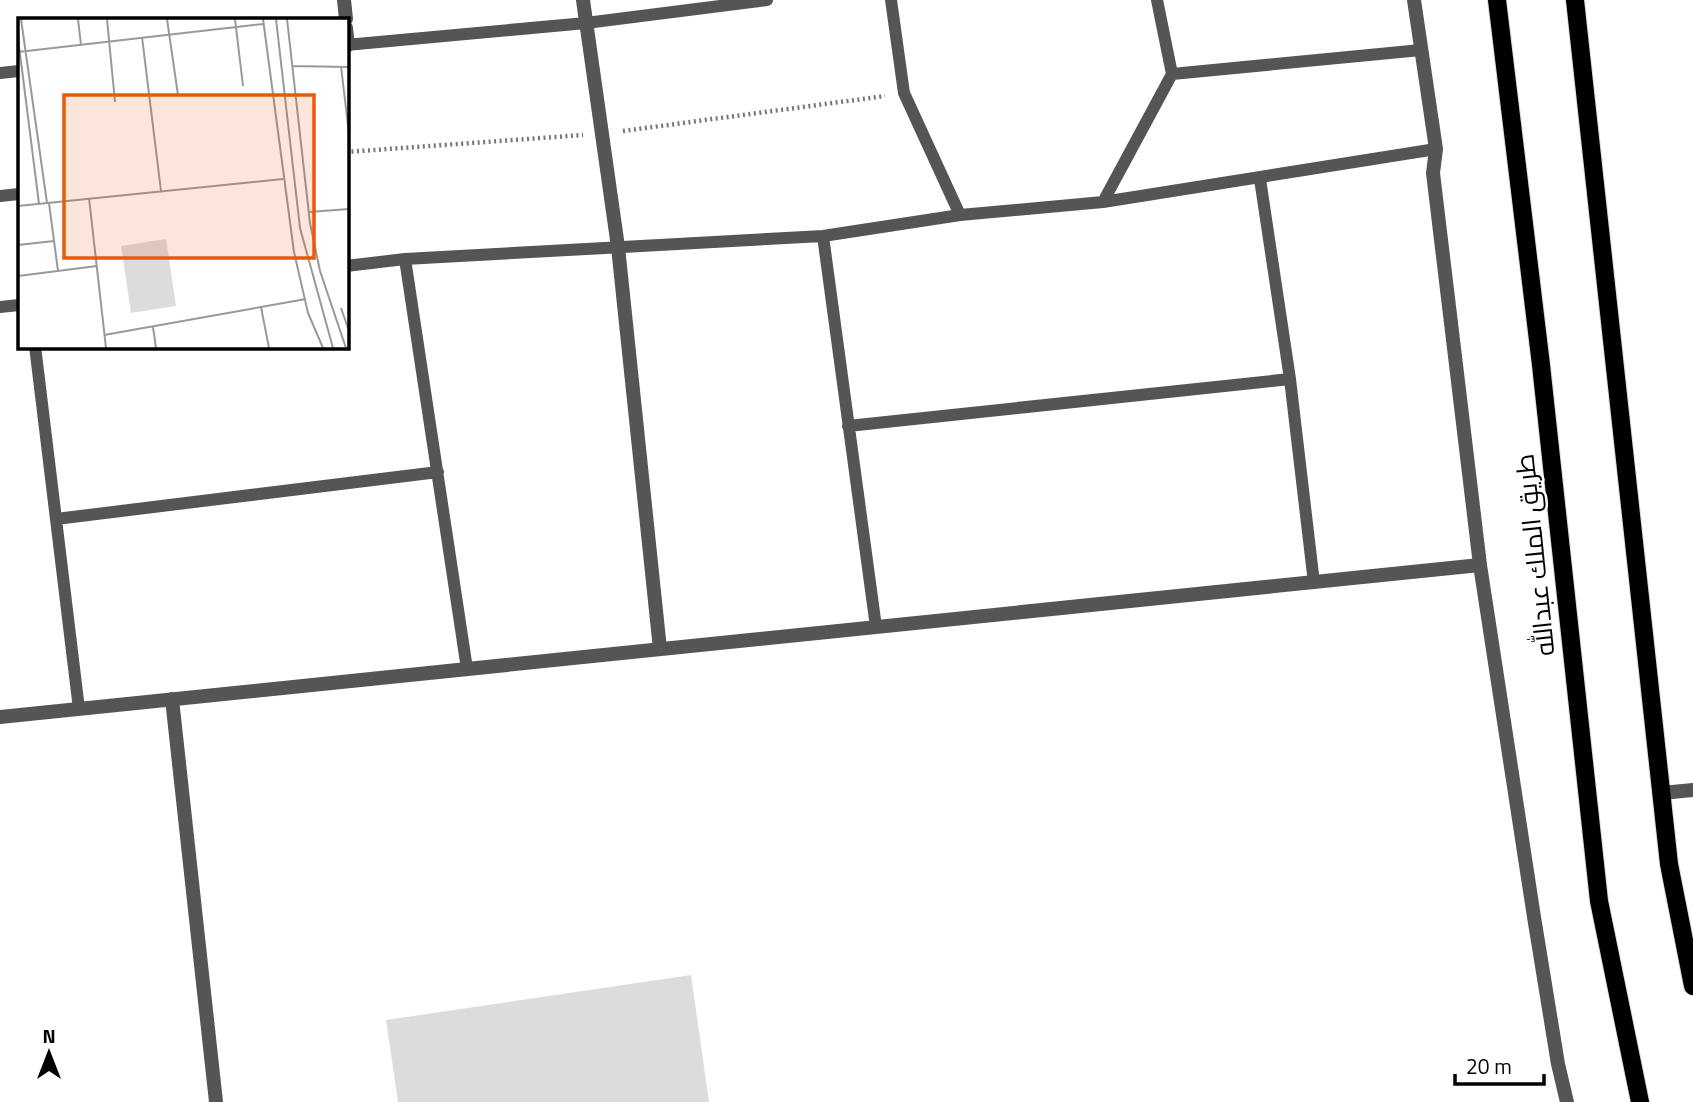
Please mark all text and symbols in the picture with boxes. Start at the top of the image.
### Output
inset map [18,18,348,348]
street label: طريق الملك عبدالله [1504,452,1565,658]
north arrow [14,1018,84,1088]
text: N [42,1021,56,1050]
scale bar [1455,1042,1544,1086]
text: 20 m [1466,1050,1512,1082]

